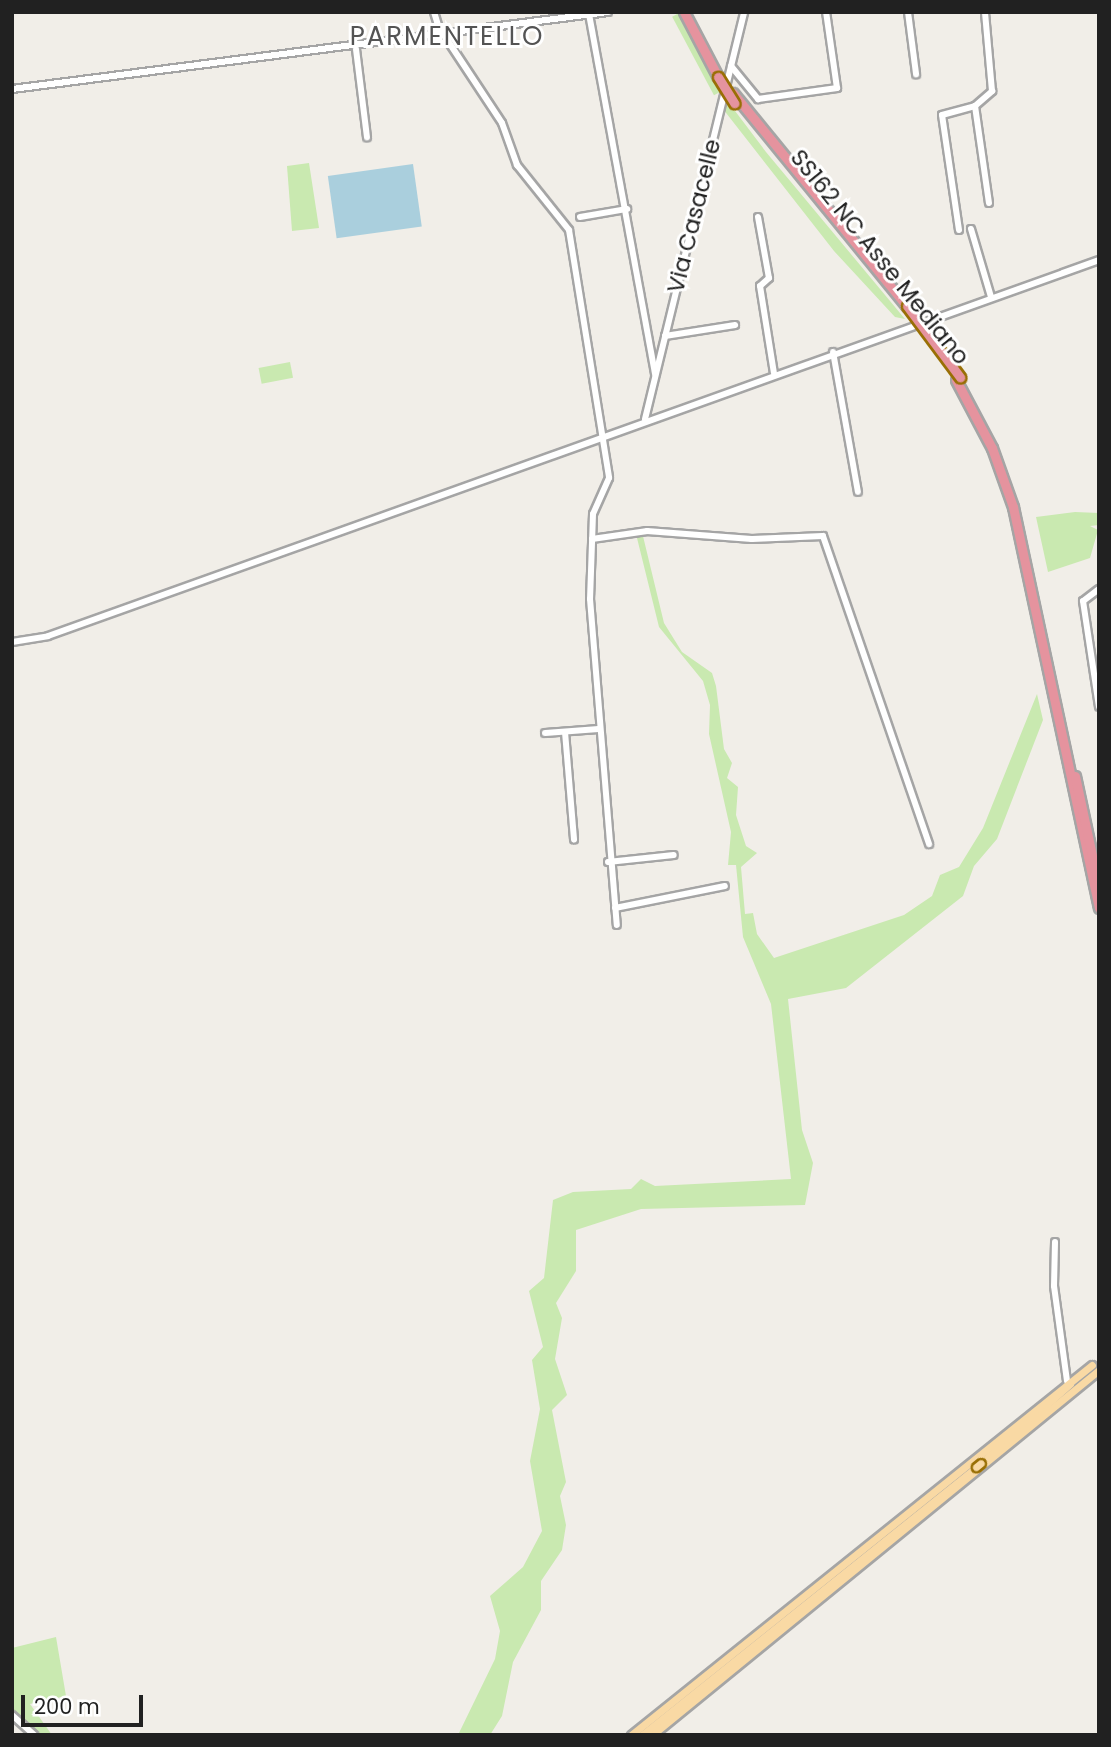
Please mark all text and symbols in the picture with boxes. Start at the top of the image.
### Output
district label: PARMENTELLO [351,21,543,53]
street label: Via Casacelle [662,136,726,296]
street label: SS162 NC Asse Mediano [785,144,975,370]
scale bar [24,1680,147,1724]
text: 200 m [34,1692,100,1721]

